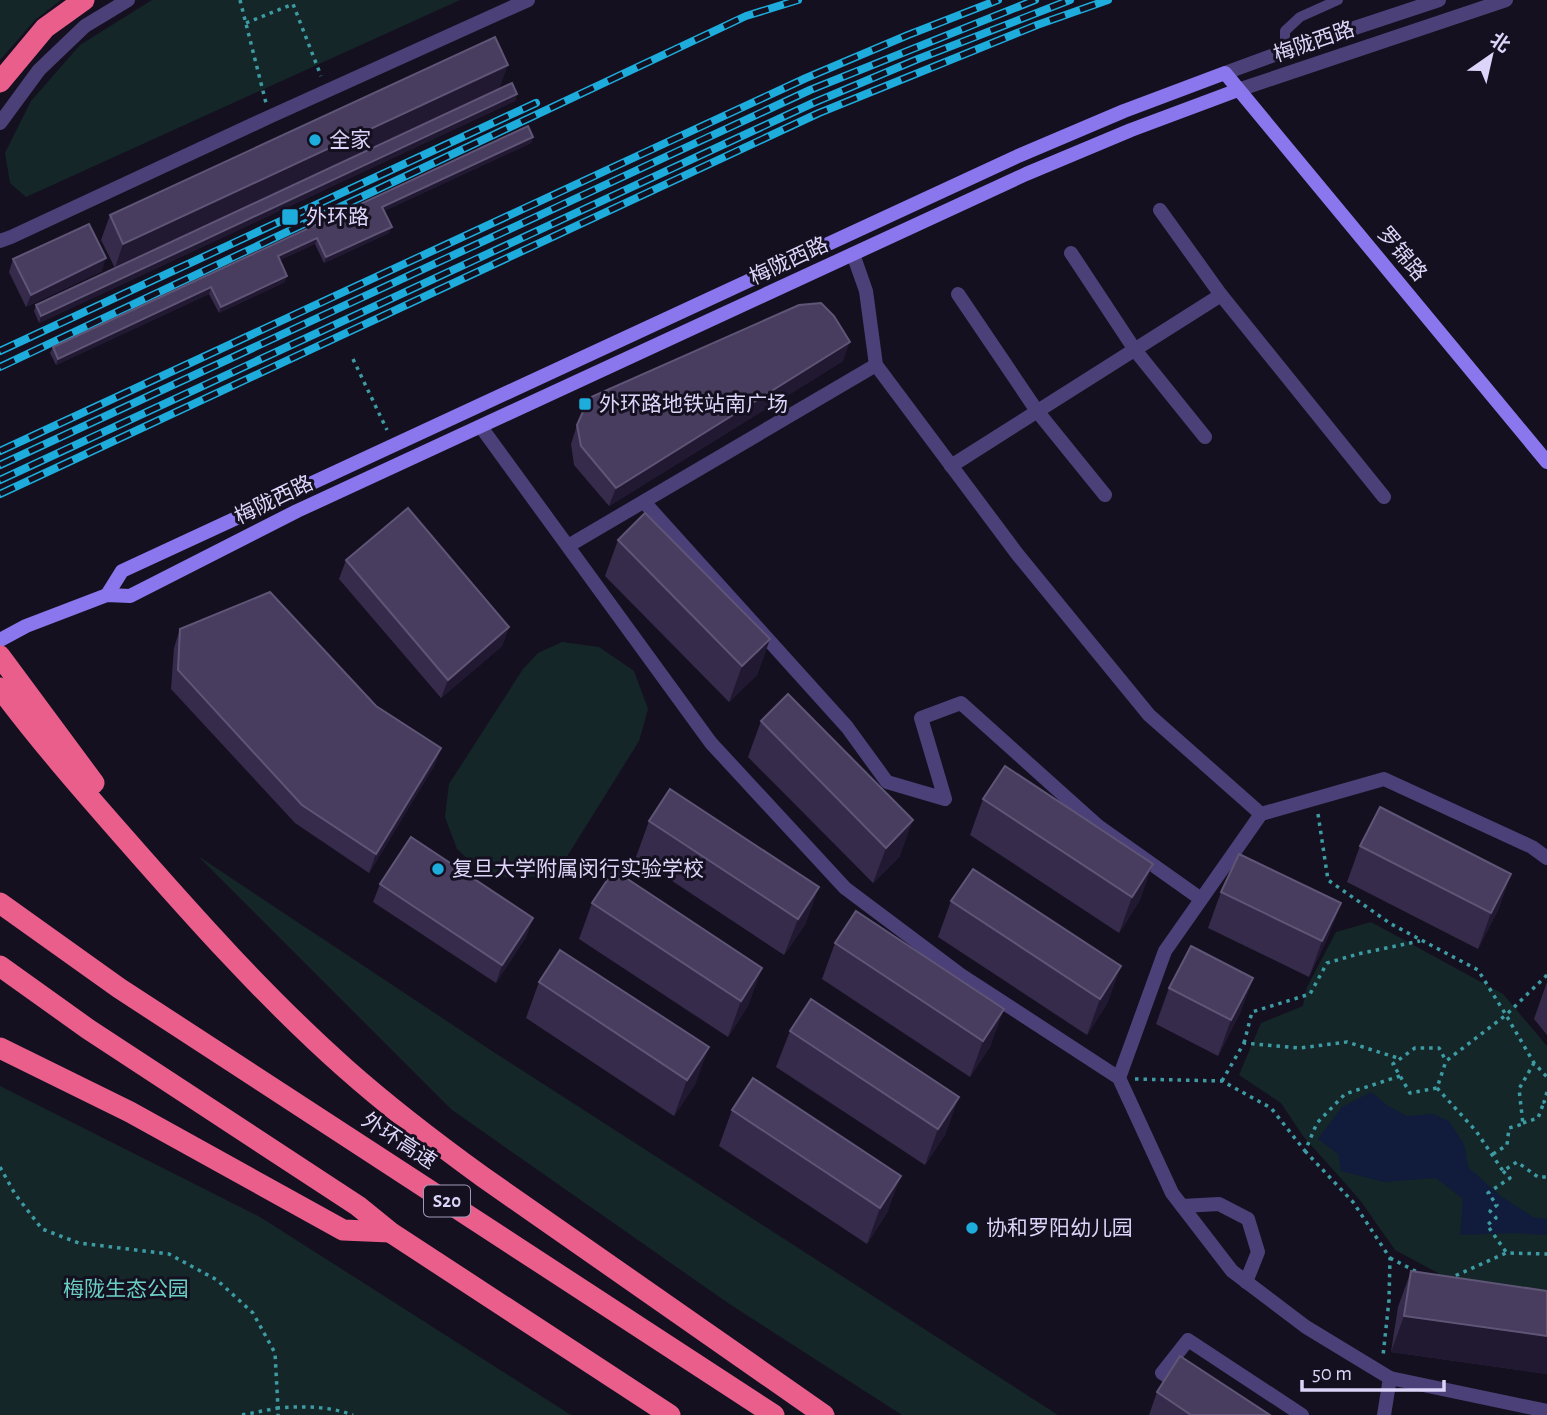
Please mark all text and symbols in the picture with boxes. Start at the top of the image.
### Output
street label: 梅陇西路 [1271,17,1357,66]
north arrow [1456,21,1526,91]
text: 北 [1486,29,1513,56]
place label: 全家 [329,129,371,151]
marker: 全家 [307,132,323,148]
place label: 外环路 [306,206,369,228]
marker: 外环路 [280,207,300,227]
street label: 罗锦路 [1374,222,1431,285]
street label: 梅陇西路 [746,233,832,288]
place label: 外环路地铁站南广场 [599,393,788,415]
marker: 外环路地铁站南广场 [577,396,593,412]
street label: 梅陇西路 [231,471,316,528]
place label: 复旦大学附属闵行实验学校 [452,858,704,880]
marker: 复旦大学附属闵行实验学校 [430,861,446,877]
street label: 外环高速 [358,1108,440,1173]
road number: S20 [424,1186,470,1217]
place label: 协和罗阳幼儿园 [986,1217,1133,1239]
marker: 协和罗阳幼儿园 [964,1220,980,1236]
park label: 梅陇生态公园 [63,1278,189,1300]
scale bar [1302,1348,1444,1392]
text: 50 m [1312,1363,1352,1384]

